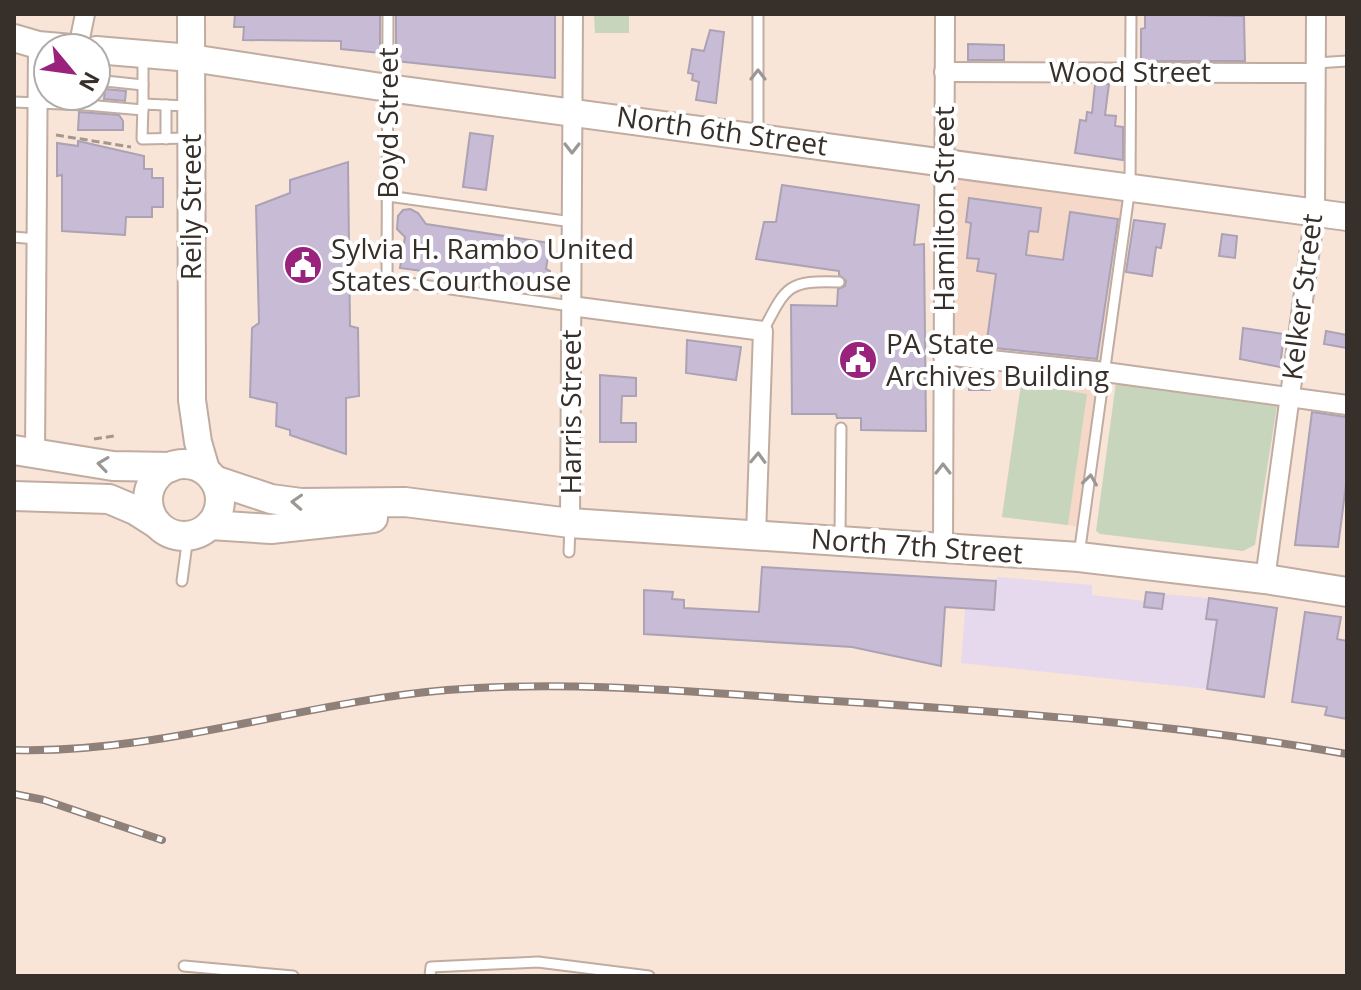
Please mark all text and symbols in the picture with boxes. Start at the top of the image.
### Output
north arrow [32,32,112,112]
street label: Boyd Street [368,47,406,199]
street label: Wood Street [1049,52,1211,90]
text: N [73,67,108,97]
one-way arrow [749,68,767,81]
street label: North 6th Street [614,96,830,164]
street label: Hamilton Street [924,106,962,312]
street label: Reily Street [171,134,209,280]
one-way arrow [563,142,581,155]
street label: Kelker Street [1272,212,1330,382]
place label: Sylvia H. Rambo United States Courthouse [331,229,634,299]
public building icon: Sylvia H. Rambo United States Courthouse [282,244,324,286]
place label: PA State Archives Building [886,324,1109,394]
street label: Harris Street [551,329,589,494]
public building icon: PA State Archives Building [837,339,879,381]
one-way arrow [750,451,767,464]
one-way arrow [96,456,110,473]
one-way arrow [934,462,952,475]
one-way arrow [1081,473,1098,486]
one-way arrow [290,493,303,510]
street label: North 7th Street [810,519,1024,571]

